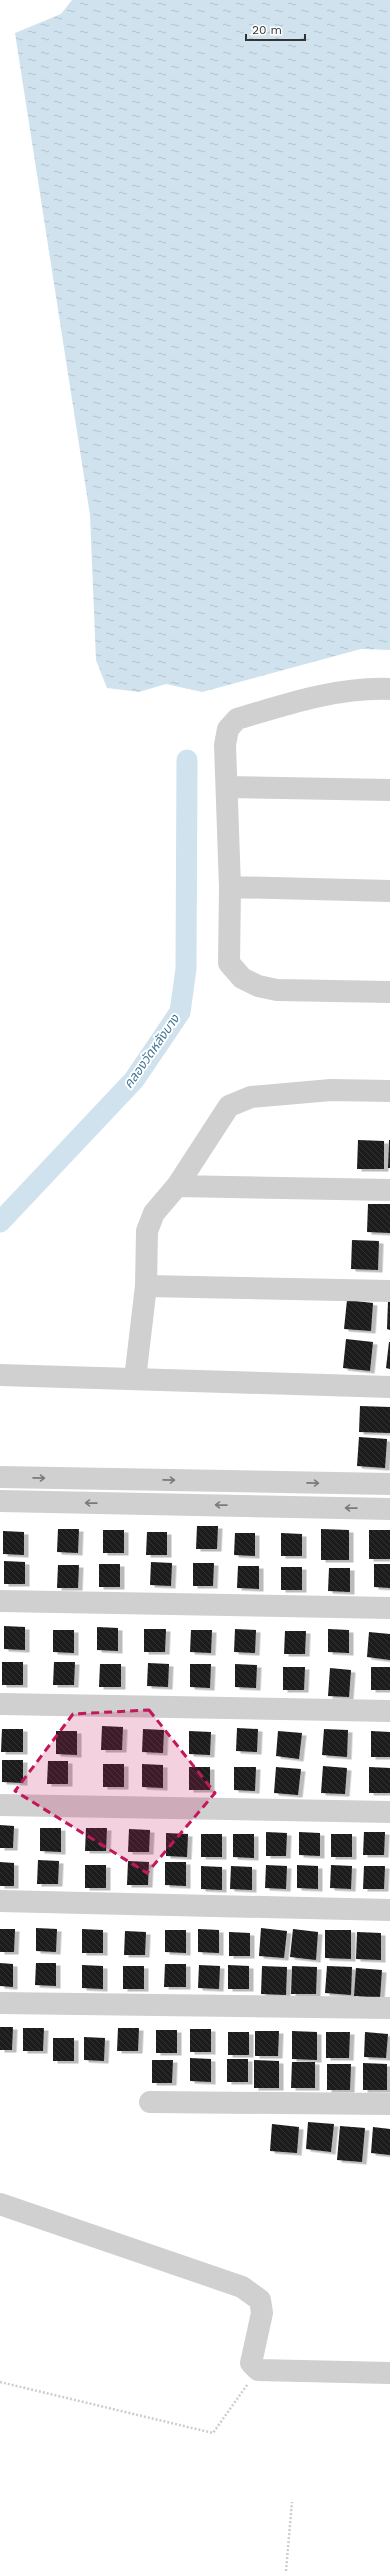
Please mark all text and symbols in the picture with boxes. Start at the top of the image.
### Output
scale bar [246,16,305,42]
text: 20 m [252,23,282,37]
water label: คลองวัดหลังบาง [120,1011,183,1091]
one-way arrow [32,1474,45,1482]
one-way arrow [162,1476,175,1484]
one-way arrow [306,1479,319,1487]
one-way arrow [85,1499,98,1507]
one-way arrow [215,1501,228,1509]
one-way arrow [345,1504,358,1512]

